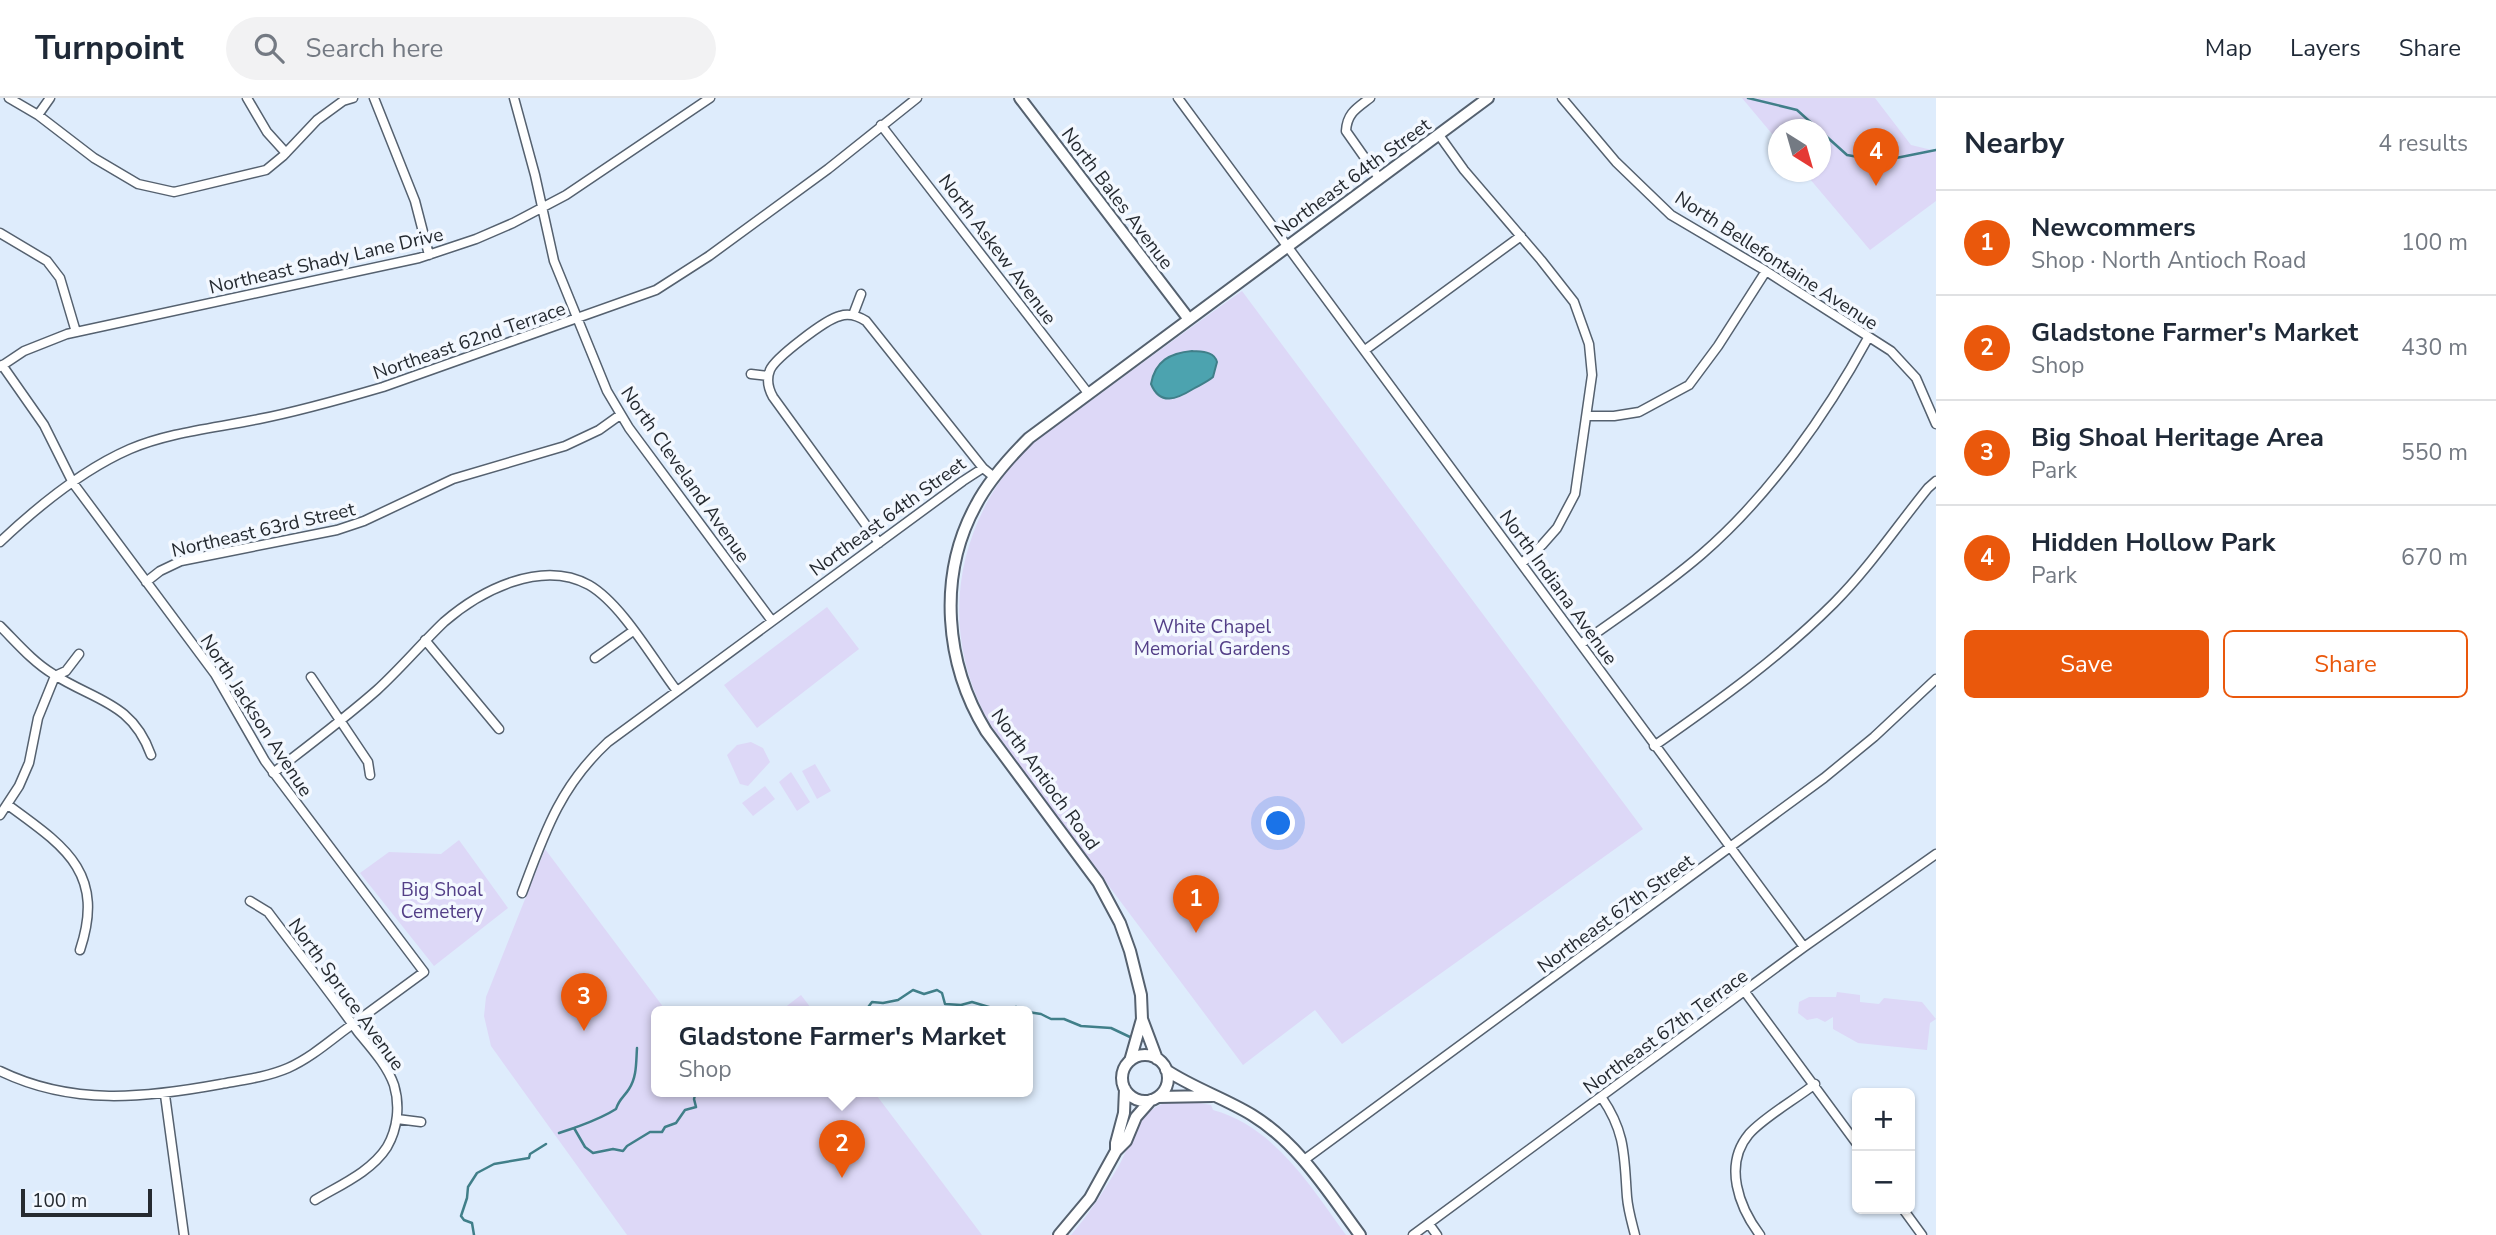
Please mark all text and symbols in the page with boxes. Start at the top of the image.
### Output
search box [226,17,716,80]
text: Turnpoint [35,26,184,71]
icon: search [250,29,288,67]
text: Search here [306,31,443,66]
text: Map [2205,32,2252,64]
text: Layers [2290,32,2361,64]
text: Share [2399,32,2461,64]
street label: Northeast 64th Street [1269,112,1436,243]
north arrow [1768,119,1831,182]
street label: North Bales Avenue [1055,122,1179,275]
text: Nearby [1964,123,2064,164]
pin: 4 [1853,128,1899,186]
text: 4 results [2378,128,2468,159]
street label: North Askew Avenue [932,169,1062,330]
street label: North Bellefontaine Avenue [1670,185,1883,336]
text: Newcommers [2031,210,2196,245]
street label: Northeast Shady Lane Drive [207,221,446,301]
text: 1 [1980,227,1994,258]
text: 100 m [2401,227,2468,258]
text: Shop · North Antioch Road [2031,245,2306,276]
street label: Northeast 62nd Terrace [370,296,569,386]
text: Gladstone Farmer's Market [2031,315,2358,350]
text: 2 [1980,332,1994,363]
text: 430 m [2401,332,2468,363]
text: Shop [2031,350,2084,381]
street label: North Cleveland Avenue [614,381,756,568]
text: Big Shoal Heritage Area [2031,420,2324,455]
text: 3 [1980,437,1994,468]
text: 550 m [2401,437,2468,468]
street label: Northeast 64th Street [804,451,971,582]
text: Park [2031,455,2077,486]
street label: Northeast 63rd Street [169,496,358,564]
street label: North Indiana Avenue [1493,505,1623,670]
text: Hidden Hollow Park [2031,525,2275,560]
text: 4 [1980,542,1994,573]
text: 670 m [2401,542,2468,573]
text: Park [2031,560,2077,591]
park label: White Chapel Memorial Gardens [1134,614,1290,662]
street label: North Jackson Avenue [194,629,318,802]
button: Save [1964,630,2209,698]
button: Share [2223,630,2468,698]
street label: North Antioch Road [985,704,1105,856]
your location [1261,806,1295,840]
street label: Northeast 67th Street [1532,848,1699,979]
pin: 1 [1173,875,1219,933]
park label: Big Shoal Cemetery [401,877,483,925]
street label: North Spruce Avenue [282,913,410,1076]
street label: Northeast 67th Terrace [1578,963,1753,1100]
pin: 3 [561,973,607,1031]
popup [651,1006,1033,1097]
text: Gladstone Farmer's Market [678,1019,1006,1054]
text: Shop [678,1054,732,1085]
map controls [1852,1088,1915,1214]
button: + [1852,1088,1915,1151]
pin: 2 [819,1120,865,1178]
button: − [1852,1151,1915,1214]
scale bar [21,1186,152,1218]
text: 100 m [32,1188,87,1214]

